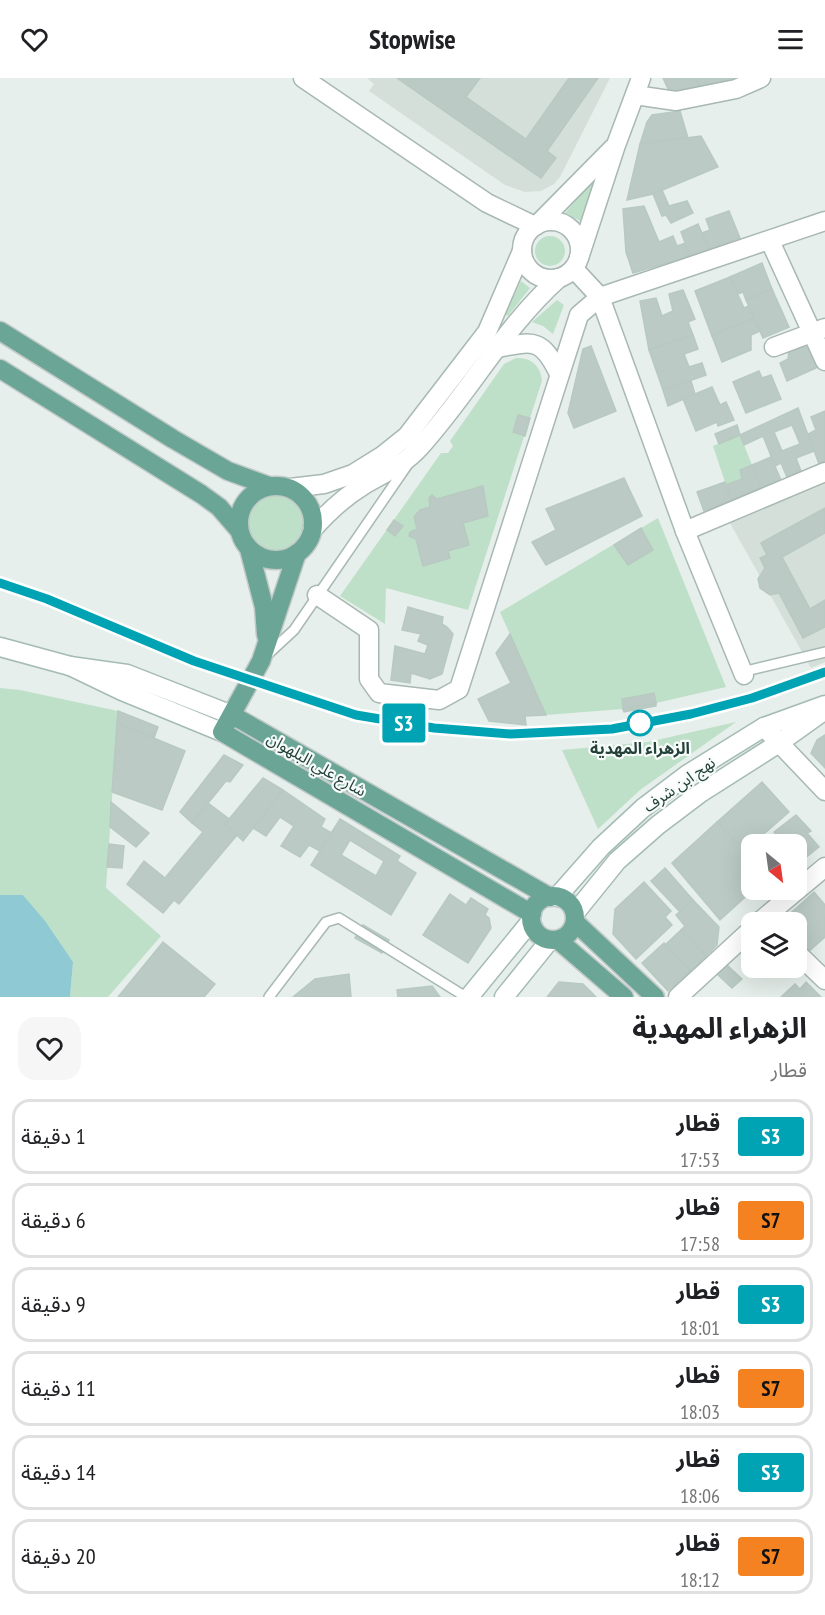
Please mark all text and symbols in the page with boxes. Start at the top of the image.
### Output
text: Stopwise [369,22,456,56]
icon: heart [18,23,51,56]
icon: menu [774,23,807,56]
line badge: S3 [377,704,431,742]
text: S3 [394,710,414,737]
marker: الزهراء المهدية [627,710,653,736]
street label: شارع علي البلهوان [262,728,370,803]
place label: الزهراء المهدية [590,738,690,758]
street label: نهج ابن شرف [639,752,721,819]
north arrow [741,834,807,900]
map controls [741,834,807,978]
button: layers [741,912,807,978]
text: الزهراء المهدية [632,1009,807,1046]
button: heart [18,1017,81,1080]
text: قطار [771,1057,807,1083]
text: قطار [676,1109,720,1137]
text: 1 دقيقة [21,1122,86,1150]
text: S3 [761,1123,781,1150]
text: 17:53 [680,1147,720,1173]
text: قطار [676,1193,720,1221]
text: 6 دقيقة [21,1206,86,1234]
text: S7 [761,1207,781,1234]
text: 17:58 [680,1231,720,1257]
text: قطار [676,1277,720,1305]
text: 9 دقيقة [21,1290,86,1318]
text: S3 [761,1291,781,1318]
text: 18:01 [680,1315,720,1341]
text: قطار [676,1361,720,1389]
text: 11 دقيقة [21,1374,96,1402]
text: S7 [761,1375,781,1402]
text: 18:03 [680,1399,720,1425]
text: قطار [676,1445,720,1473]
text: 14 دقيقة [21,1458,96,1486]
text: S3 [761,1459,781,1486]
text: 18:06 [680,1483,720,1509]
text: قطار [676,1529,720,1557]
text: 20 دقيقة [21,1542,96,1570]
text: S7 [761,1543,781,1570]
text: 18:12 [680,1567,720,1593]

